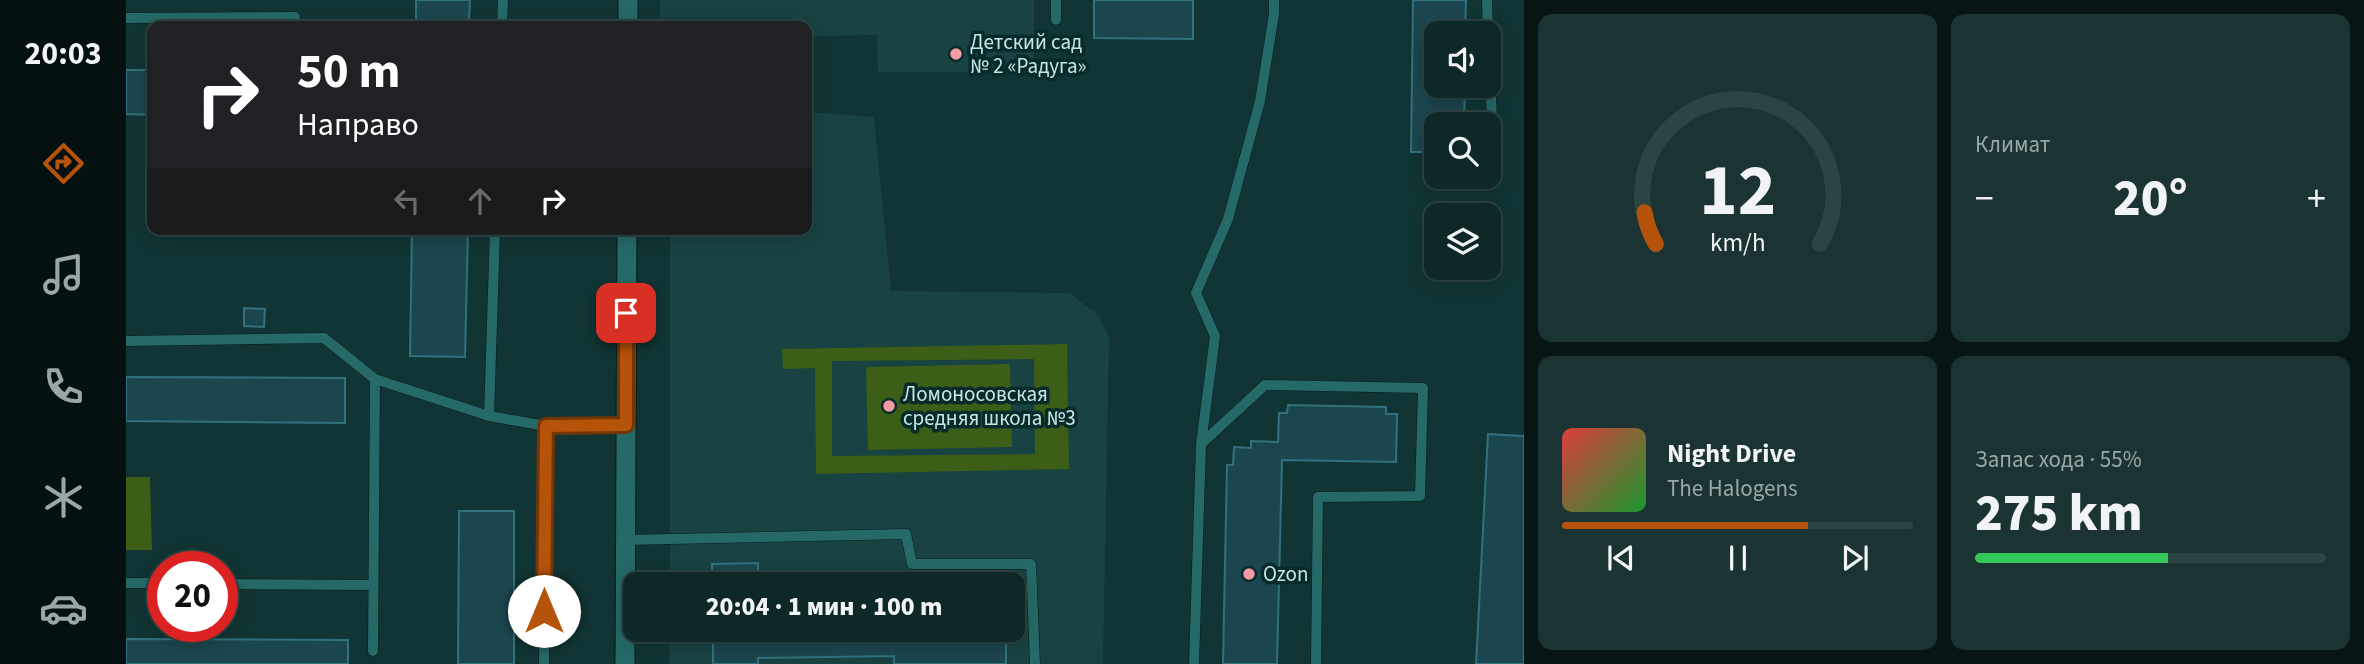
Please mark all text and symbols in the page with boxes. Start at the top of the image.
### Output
map controls [1424,21,1501,280]
button: sound [1424,21,1501,98]
place label: Детский сад № 2 «Радуга» [970,27,1087,81]
text: 20:03 [24,31,102,77]
text: 50 m [297,37,401,107]
marker: Детский сад № 2 «Радуга» [948,46,964,62]
icon: right [182,49,273,140]
text: Направо [297,102,419,148]
button: search [1424,112,1501,189]
text: Климат [1975,128,2050,161]
icon: directions [39,139,88,188]
text: 12 [1699,139,1776,243]
text: 20° [2113,162,2188,236]
text: − [1975,172,1994,226]
text: + [2307,172,2326,226]
icon: left [388,182,426,220]
icon: ahead [461,182,499,220]
icon: right [534,182,572,220]
button: layers [1424,203,1501,280]
text: km/h [1710,225,1765,261]
icon: music [39,250,88,299]
pin [596,283,656,343]
icon: arrive [607,294,645,332]
icon: phone [39,362,88,411]
place label: Ломоносовская средняя школа №3 [903,379,1076,433]
marker: Ломоносовская средняя школа №3 [881,398,897,414]
text: Night Drive [1667,435,1796,472]
text: Запас хода · 55% [1975,443,2142,476]
text: The Halogens [1667,472,1798,505]
icon: climate [39,473,88,522]
text: 275 km [1975,477,2143,551]
icon: previous [1602,539,1640,577]
icon: pause [1719,539,1757,577]
icon: next [1836,539,1874,577]
speed limit sign: 20 [147,551,238,642]
place label: Ozon [1263,559,1308,589]
marker: Ozon [1241,566,1257,582]
position arrow [507,574,581,648]
icon: car [39,584,88,633]
text: 20:04 · 1 мин · 100 m [706,588,942,625]

